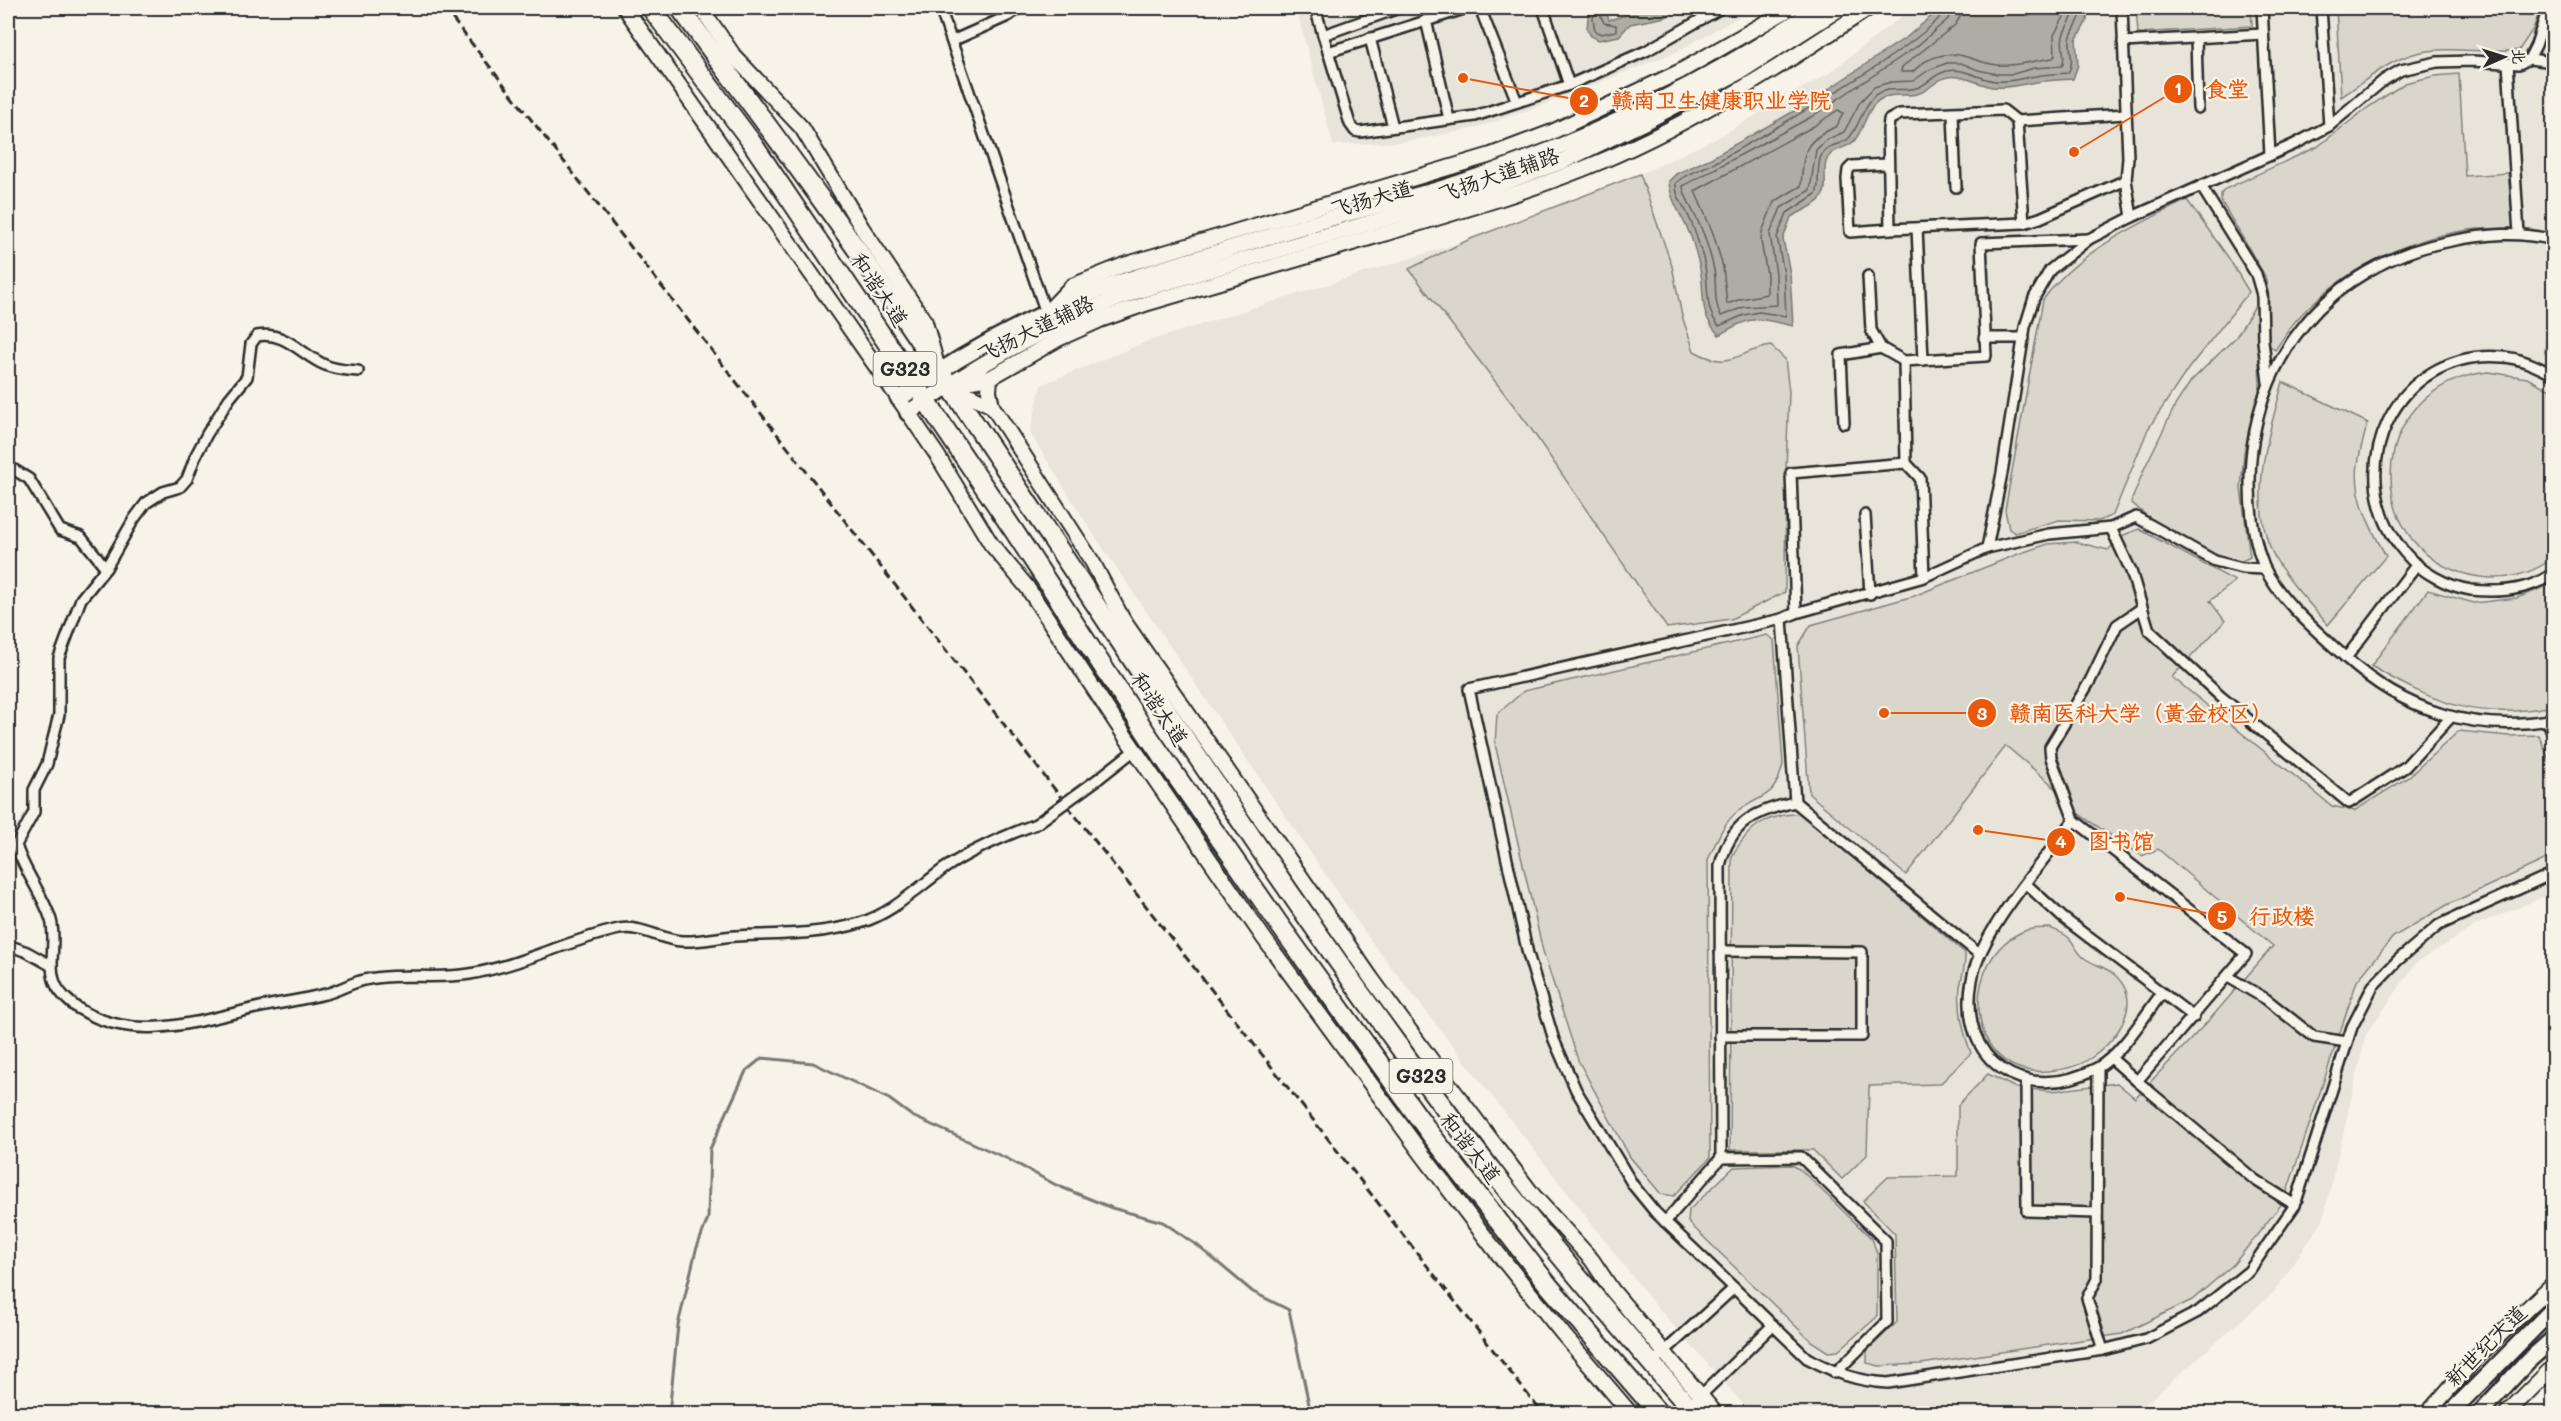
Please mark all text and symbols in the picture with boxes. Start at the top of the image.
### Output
north arrow [2474,27,2534,87]
text: 北 [2509,48,2530,65]
callout: 食堂 [2163,69,2261,109]
text: 食堂 [2205,74,2249,103]
text: 1 [2174,76,2182,100]
callout: 赣南卫生健康职业学院 [1569,81,1843,121]
text: 赣南卫生健康职业学院 [1611,85,1831,114]
text: 2 [1579,88,1589,112]
street label: 飞扬大道辅路 [1435,140,1562,207]
street label: 飞扬大道 [1327,173,1416,222]
street label: 和谐大道 [846,247,915,332]
street label: 飞扬大道辅路 [973,288,1098,367]
road number: G323 [874,352,936,386]
street label: 和谐大道 [1126,666,1195,751]
callout: 赣南医科大学（黄金校区） [1967,693,2285,733]
text: 赣南医科大学（黄金校区） [2009,698,2273,727]
text: 3 [1977,701,1988,725]
callout: 图书馆 [2046,822,2166,862]
text: 图书馆 [2088,826,2154,855]
text: 4 [2055,829,2067,853]
callout: 行政楼 [2207,896,2327,936]
text: 行政楼 [2249,901,2315,930]
text: 5 [2217,904,2227,928]
road number: G323 [1390,1059,1452,1093]
street label: 和谐大道 [1435,1106,1508,1188]
street label: 新世纪大道 [2438,1298,2532,1392]

